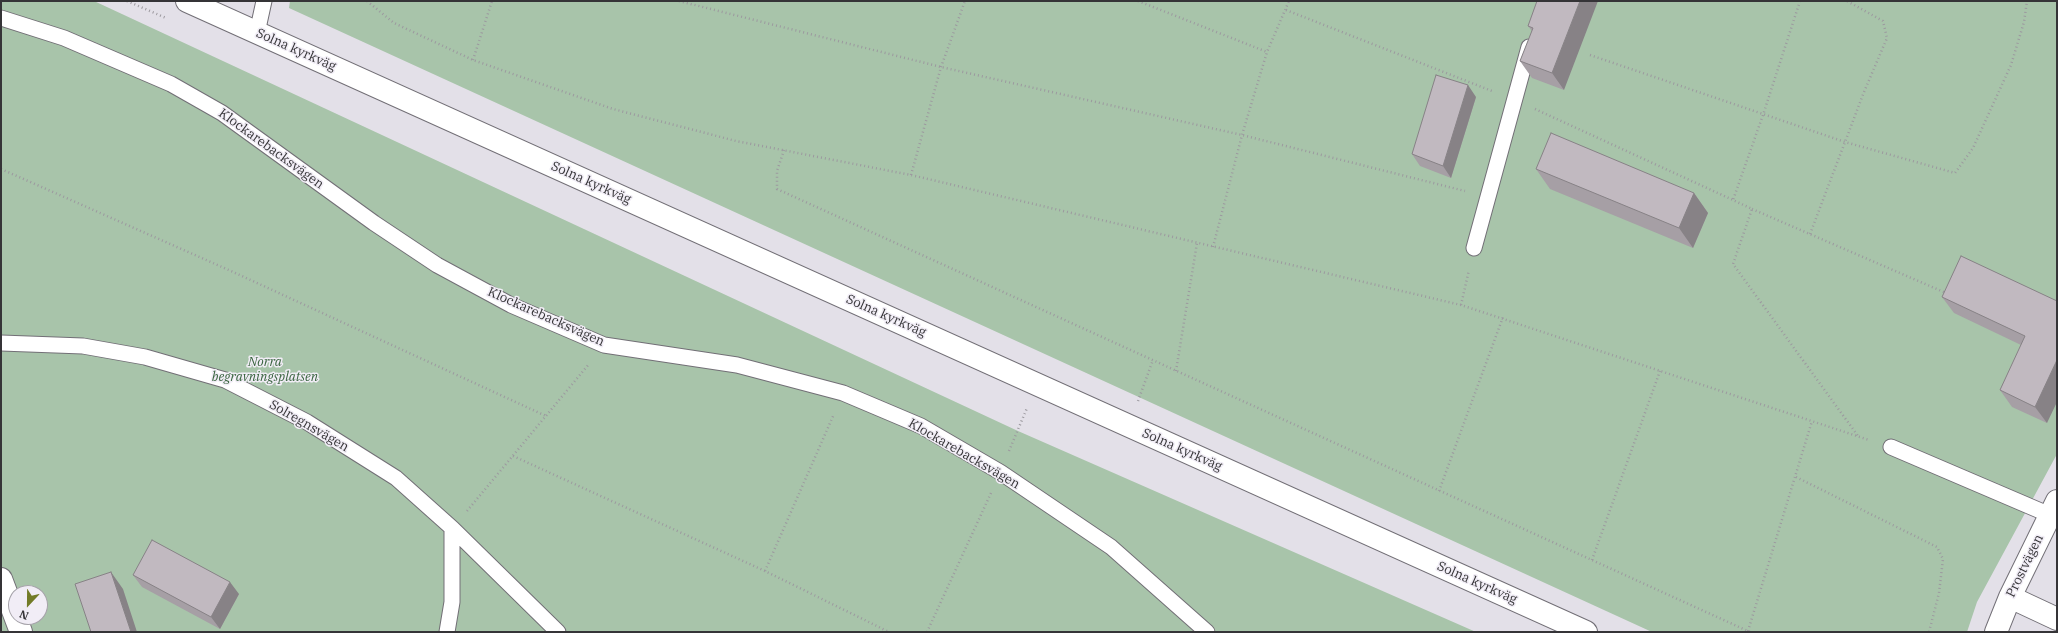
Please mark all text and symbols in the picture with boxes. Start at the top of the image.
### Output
street label: Solna kyrkväg [254,25,338,75]
street label: Klockarebacksvägen [215,106,327,192]
street label: Solna kyrkväg [549,158,633,208]
street label: Klockarebacksvägen [485,284,607,350]
street label: Solna kyrkväg [844,291,928,341]
park label: Norra begravningsplatsen [212,354,318,385]
street label: Solregnsvägen [266,397,352,455]
street label: Klockarebacksvägen [905,416,1023,492]
street label: Solna kyrkväg [1140,425,1224,475]
street label: Prostvägen [2003,532,2047,600]
street label: Solna kyrkväg [1435,558,1519,608]
north arrow [8,585,48,625]
text: N [17,607,31,623]

